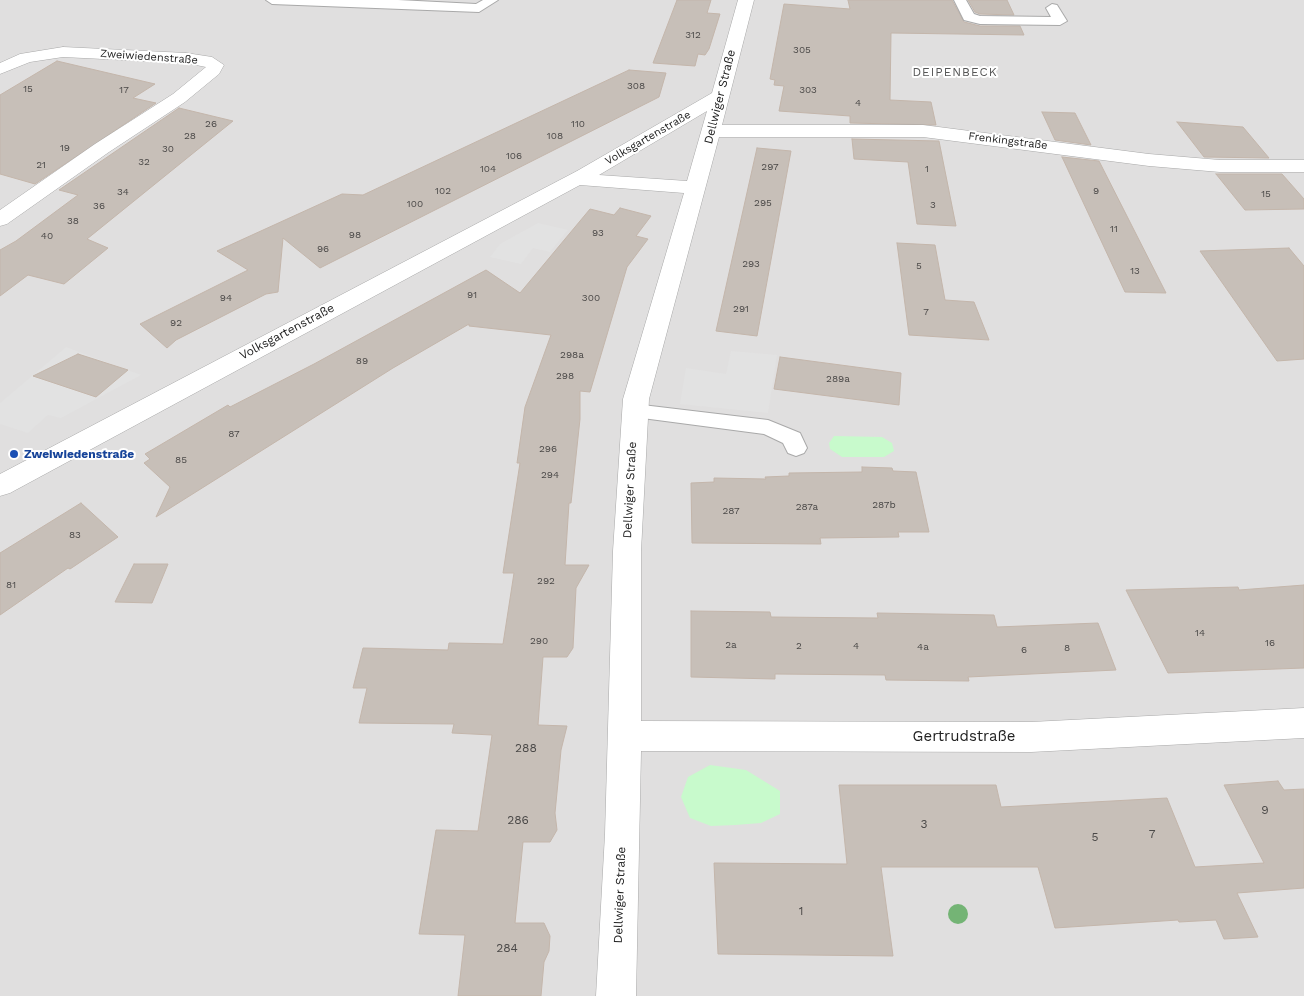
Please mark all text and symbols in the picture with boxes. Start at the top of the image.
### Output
house number: 312 [685,29,701,41]
house number: 305 [793,44,811,56]
street label: Zweiwiedenstraße [100,47,198,67]
street label: Dellwiger Straße [701,48,739,146]
district label: DEIPENBECK [911,65,999,79]
house number: 308 [627,80,645,92]
house number: 15 [23,83,33,95]
house number: 17 [119,84,129,96]
house number: 303 [799,84,817,96]
house number: 4 [855,97,861,109]
street label: Volksgartenstraße [603,108,693,168]
house number: 26 [205,118,217,130]
house number: 110 [571,118,585,130]
house number: 28 [184,130,196,142]
house number: 108 [547,130,563,142]
street label: Frenkingstraße [968,130,1048,152]
house number: 19 [60,142,70,154]
house number: 30 [162,143,174,155]
house number: 106 [506,150,522,162]
house number: 32 [138,156,150,168]
house number: 21 [36,159,46,171]
house number: 297 [761,161,779,173]
house number: 104 [480,163,496,175]
house number: 1 [925,163,929,175]
house number: 102 [435,185,451,197]
house number: 9 [1093,185,1099,197]
house number: 34 [117,186,129,198]
house number: 15 [1261,188,1271,200]
house number: 295 [754,197,772,209]
house number: 100 [407,198,423,210]
house number: 3 [930,199,936,211]
house number: 36 [93,200,105,212]
house number: 38 [67,215,79,227]
house number: 11 [1110,223,1118,235]
house number: 93 [592,227,604,239]
house number: 98 [349,229,361,241]
house number: 40 [41,230,53,242]
house number: 96 [317,243,329,255]
house number: 293 [742,258,760,270]
house number: 5 [916,260,922,272]
house number: 13 [1130,265,1140,277]
house number: 91 [467,289,477,301]
house number: 94 [220,292,232,304]
house number: 300 [582,292,600,304]
street label: Volksgartenstraße [237,301,337,363]
house number: 291 [733,303,749,315]
house number: 7 [923,306,929,318]
house number: 92 [170,317,182,329]
house number: 298a [560,349,584,361]
house number: 89 [356,355,368,367]
house number: 298 [556,370,574,382]
house number: 289a [826,373,850,385]
house number: 87 [228,428,240,440]
street label: Dellwiger Straße [620,441,640,539]
house number: 296 [539,443,557,455]
place label: Zweiwiedenstraße [24,447,134,461]
marker: Zweiwiedenstraße [8,448,20,460]
house number: 85 [175,454,187,466]
house number: 294 [541,469,559,481]
house number: 287b [872,499,896,511]
house number: 287a [796,501,818,513]
house number: 287 [722,505,740,517]
house number: 83 [69,529,81,541]
house number: 292 [537,575,555,587]
house number: 81 [6,579,16,591]
house number: 14 [1195,627,1205,639]
house number: 290 [530,635,548,647]
house number: 16 [1265,637,1275,649]
house number: 2a [725,639,737,651]
house number: 2 [796,640,802,652]
house number: 4 [853,640,859,652]
house number: 4a [917,641,929,653]
house number: 8 [1064,642,1070,654]
house number: 6 [1021,644,1027,656]
street label: Gertrudstraße [913,728,1015,746]
house number: 288 [515,741,537,755]
house number: 9 [1261,803,1269,817]
house number: 286 [507,813,529,827]
house number: 3 [921,817,927,831]
house number: 7 [1149,827,1155,841]
house number: 5 [1092,830,1098,844]
street label: Dellwiger Straße [611,846,629,944]
house number: 1 [799,904,803,918]
house number: 284 [496,941,518,955]

